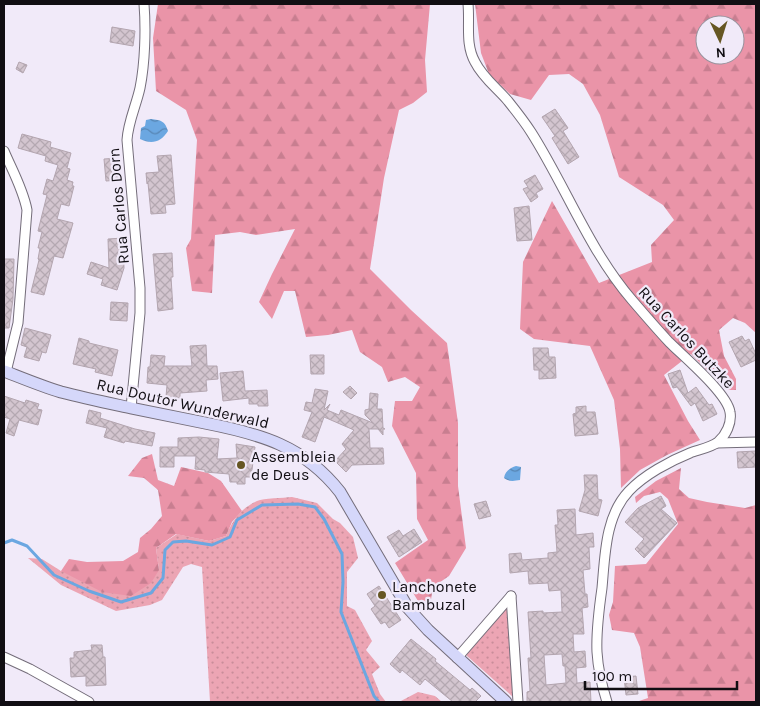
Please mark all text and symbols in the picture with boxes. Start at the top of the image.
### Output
north arrow [695,15,745,65]
text: N [715,44,726,61]
street label: Rua Carlos Dorn [104,147,133,265]
street label: Rua Carlos Butzke [635,282,739,392]
street label: Rua Doutor Wunderwald [95,374,271,433]
place label: Assembleia de Deus [251,447,336,484]
marker: Assembleia de Deus [235,459,247,471]
place label: Lanchonete Bambuzal [392,577,477,614]
marker: Lanchonete Bambuzal [376,589,388,601]
scale bar [585,658,738,690]
text: 100 m [592,667,632,685]

